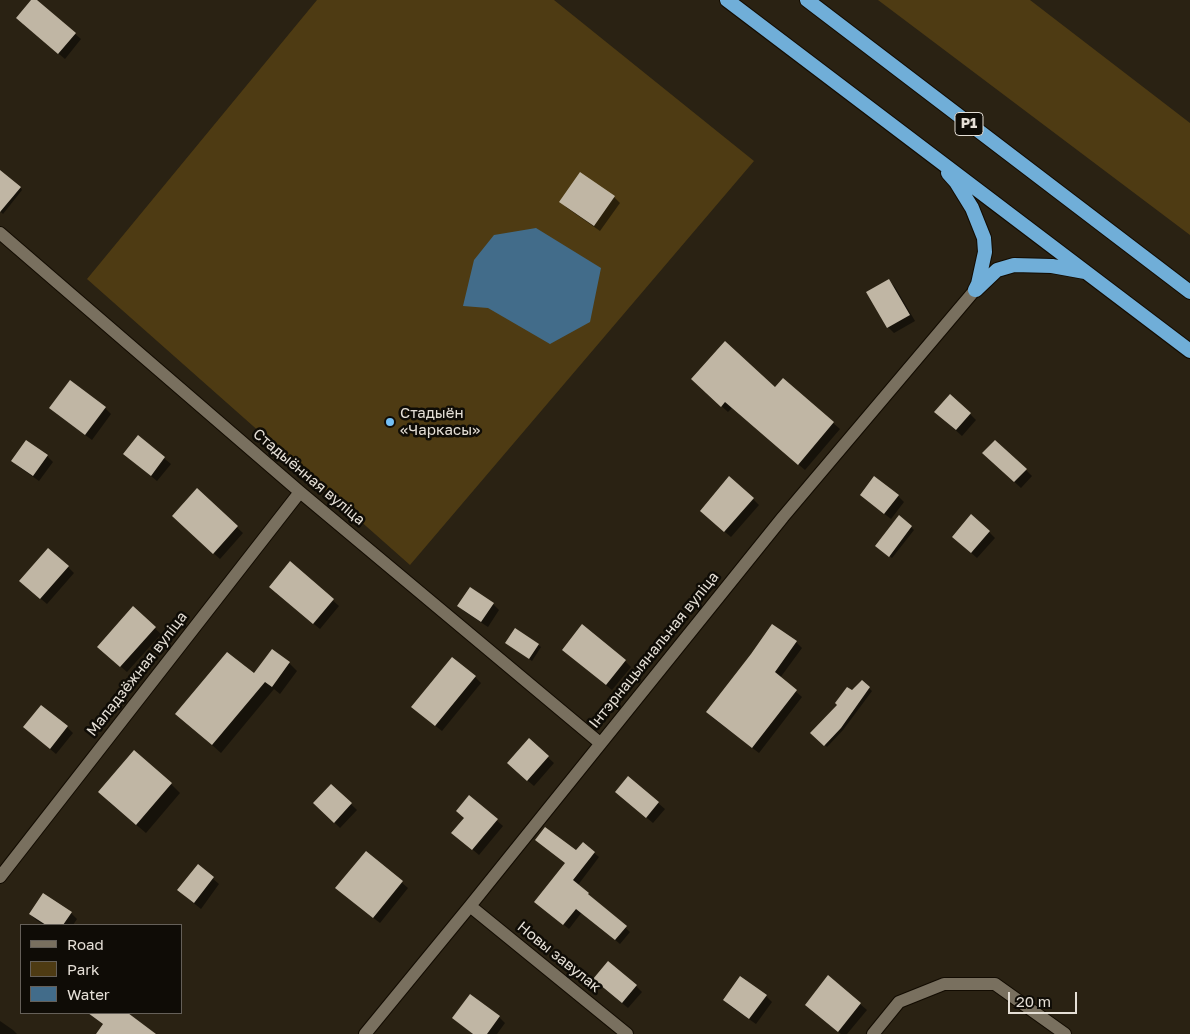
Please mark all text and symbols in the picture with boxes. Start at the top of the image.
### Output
road number: Р1 [955,112,983,136]
place label: Стадыён «Чаркасы» [400,404,480,439]
marker: Стадыён «Чаркасы» [384,416,396,428]
street label: Стадыённая вуліца [249,425,369,529]
street label: Інтэрнацыянальная вуліца [585,568,723,732]
street label: Маладзёжная вуліца [83,608,191,740]
street label: Новы завулак [514,918,604,996]
legend [20,924,182,1014]
text: Road [67,935,104,953]
text: Park [67,960,99,978]
scale bar [1010,982,1079,1014]
text: Water [67,985,110,1003]
text: 20 m [1016,992,1051,1010]

